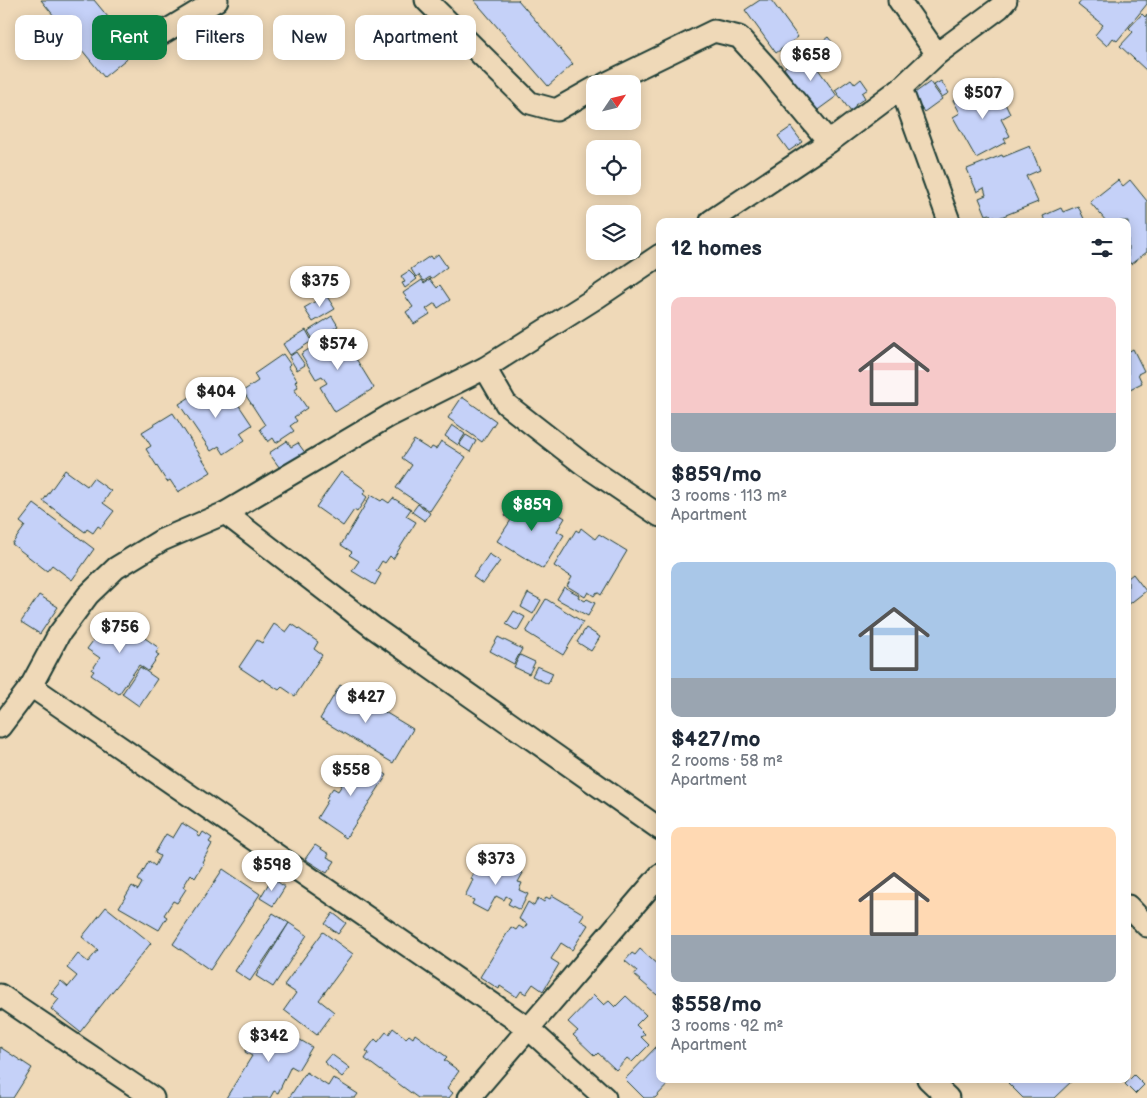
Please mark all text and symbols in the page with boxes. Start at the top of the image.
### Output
chip: Buy [15,15,82,60]
chip: Rent [92,15,167,60]
chip: Filters [177,15,263,60]
chip: New [273,15,345,60]
chip: Apartment [355,15,476,60]
pin: $658 [781,39,841,82]
text: $658 [791,46,831,65]
north arrow [586,75,641,130]
map controls [586,75,641,260]
pin: $507 [953,78,1013,120]
text: $507 [964,84,1002,103]
button: locate [586,140,641,195]
button: layers [586,205,641,260]
icon: filters [1088,234,1116,262]
text: 12 homes [671,236,762,261]
pin: $375 [290,266,350,308]
text: $375 [301,272,339,291]
pin: $574 [308,328,368,371]
icon: home [849,329,939,419]
text: $574 [319,335,357,354]
pin: $404 [186,376,246,419]
text: $404 [196,383,236,402]
text: $859/mo [671,462,762,487]
text: 3 rooms · 113 m² [671,487,787,506]
pin: $859 [502,490,562,532]
text: $859 [513,496,551,515]
text: Apartment [671,506,747,525]
icon: home [849,594,939,684]
pin: $756 [90,612,150,654]
text: $756 [101,618,139,637]
pin: $427 [336,682,396,724]
text: $427 [347,688,385,707]
text: $427/mo [671,727,761,752]
text: 2 rooms · 58 m² [671,752,783,771]
pin: $558 [321,754,381,797]
text: $558 [332,761,370,780]
text: Apartment [671,771,747,790]
pin: $373 [466,844,526,886]
pin: $598 [242,850,302,892]
text: $373 [477,850,515,869]
text: $598 [253,856,291,875]
icon: home [849,859,939,949]
text: $558/mo [671,992,761,1017]
text: 3 rooms · 92 m² [671,1017,784,1036]
pin: $342 [239,1020,299,1063]
text: $342 [250,1027,288,1046]
text: Apartment [671,1036,747,1055]

